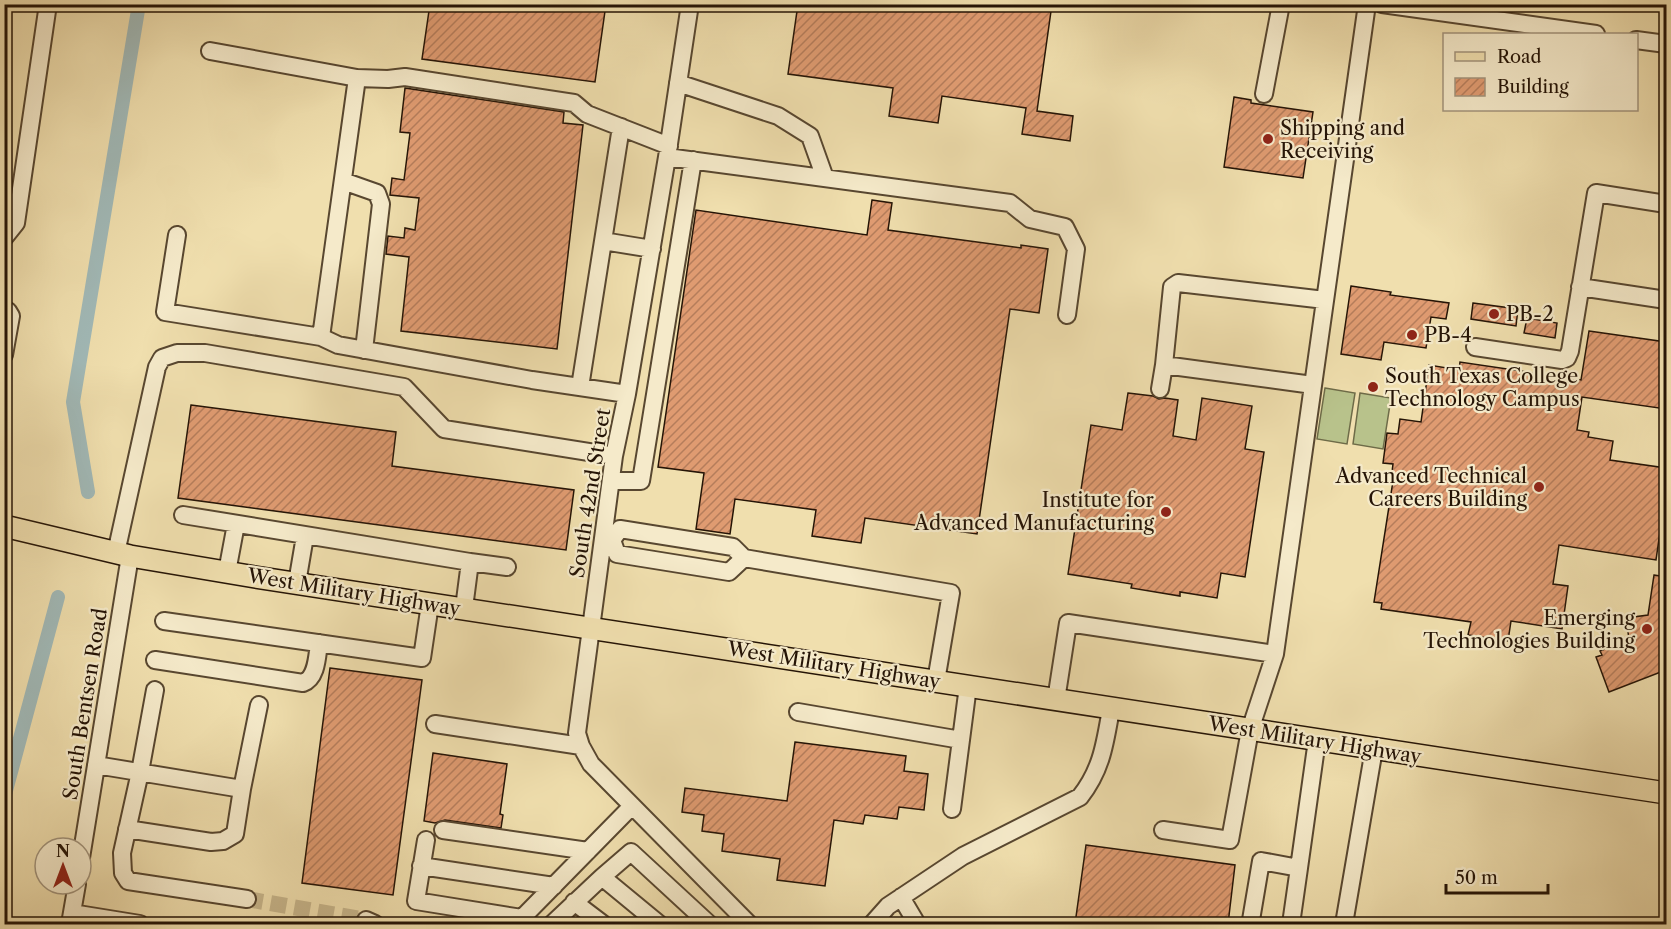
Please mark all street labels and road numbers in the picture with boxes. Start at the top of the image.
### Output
street label: South 42nd Street [565,407,615,579]
street label: West Military Highway [245,563,463,621]
street label: South Bentsen Road [58,607,112,801]
street label: West Military Highway [725,636,943,694]
street label: West Military Highway [1206,711,1424,769]

